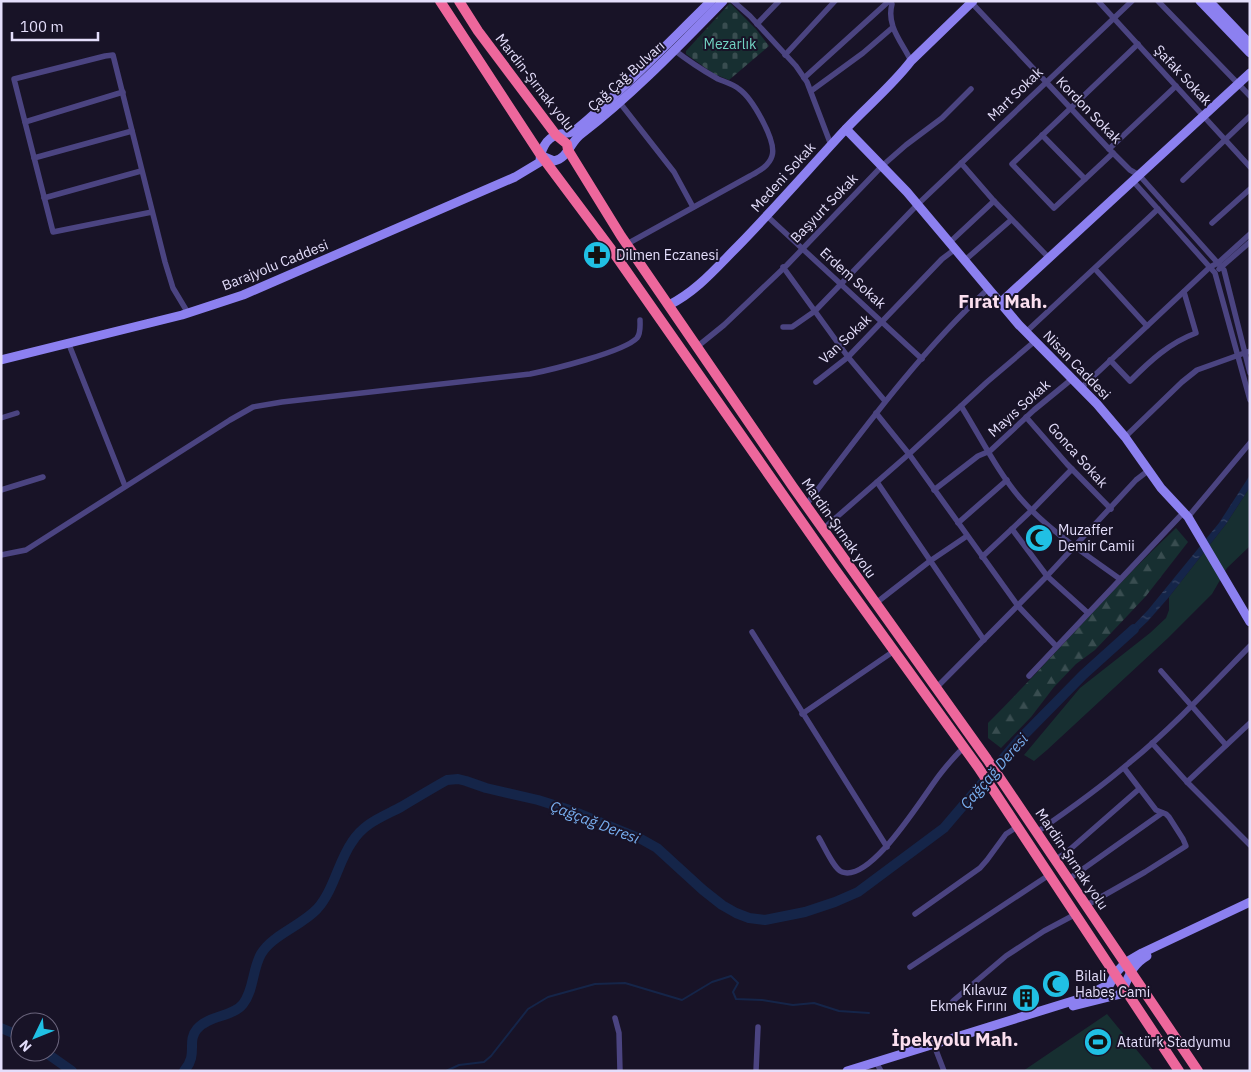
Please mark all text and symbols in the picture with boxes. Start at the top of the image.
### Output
scale bar [12,10,99,42]
text: 100 m [20,17,64,36]
street label: Mardin-Şırnak yolu [492,30,578,134]
park label: Mezarlık [704,35,757,53]
street label: Çağ Çağ Bulvarı [584,37,668,115]
street label: Şafak Sokak [1150,41,1216,110]
street label: Mart Sokak [983,63,1047,125]
street label: Kordon Sokak [1052,73,1126,148]
street label: Medeni Sokak [747,138,819,216]
street label: Başyurt Sokak [786,169,862,247]
street label: Barajyolu Caddesi [219,236,331,294]
pharmacy icon: Dilmen Eczanesi [582,240,612,270]
street label: Erdem Sokak [816,244,890,313]
place label: Dilmen Eczanesi [616,246,719,264]
district label: Fırat Mah. [958,289,1048,313]
street label: Van Sokak [815,310,875,368]
street label: Nisan Caddesi [1039,327,1115,403]
street label: Mayıs Sokak [984,375,1054,441]
street label: Gonca Sokak [1044,419,1112,492]
street label: Mardin-Şırnak yolu [798,474,880,582]
place label: Muzaffer Demir Camii [1058,521,1135,555]
mosque icon: Muzaffer Demir Camii [1024,523,1054,553]
water label: Çağçağ Deresi [956,729,1032,813]
water label: Çağçağ Deresi [548,796,642,848]
street label: Mardin-Şırnak yolu [1031,805,1113,913]
place label: Bilali Habeş Cami [1075,967,1150,1001]
mosque icon: Bilali Habeş Cami [1041,969,1071,999]
place label: Kılavuz Ekmek Fırını [930,981,1007,1015]
building icon: Kılavuz Ekmek Fırını [1011,983,1041,1013]
north arrow [10,1012,60,1062]
district label: İpekyolu Mah. [891,1027,1019,1051]
sports icon: Atatürk Stadyumu [1083,1027,1113,1057]
place label: Atatürk Stadyumu [1117,1033,1231,1051]
text: N [15,1036,36,1056]

